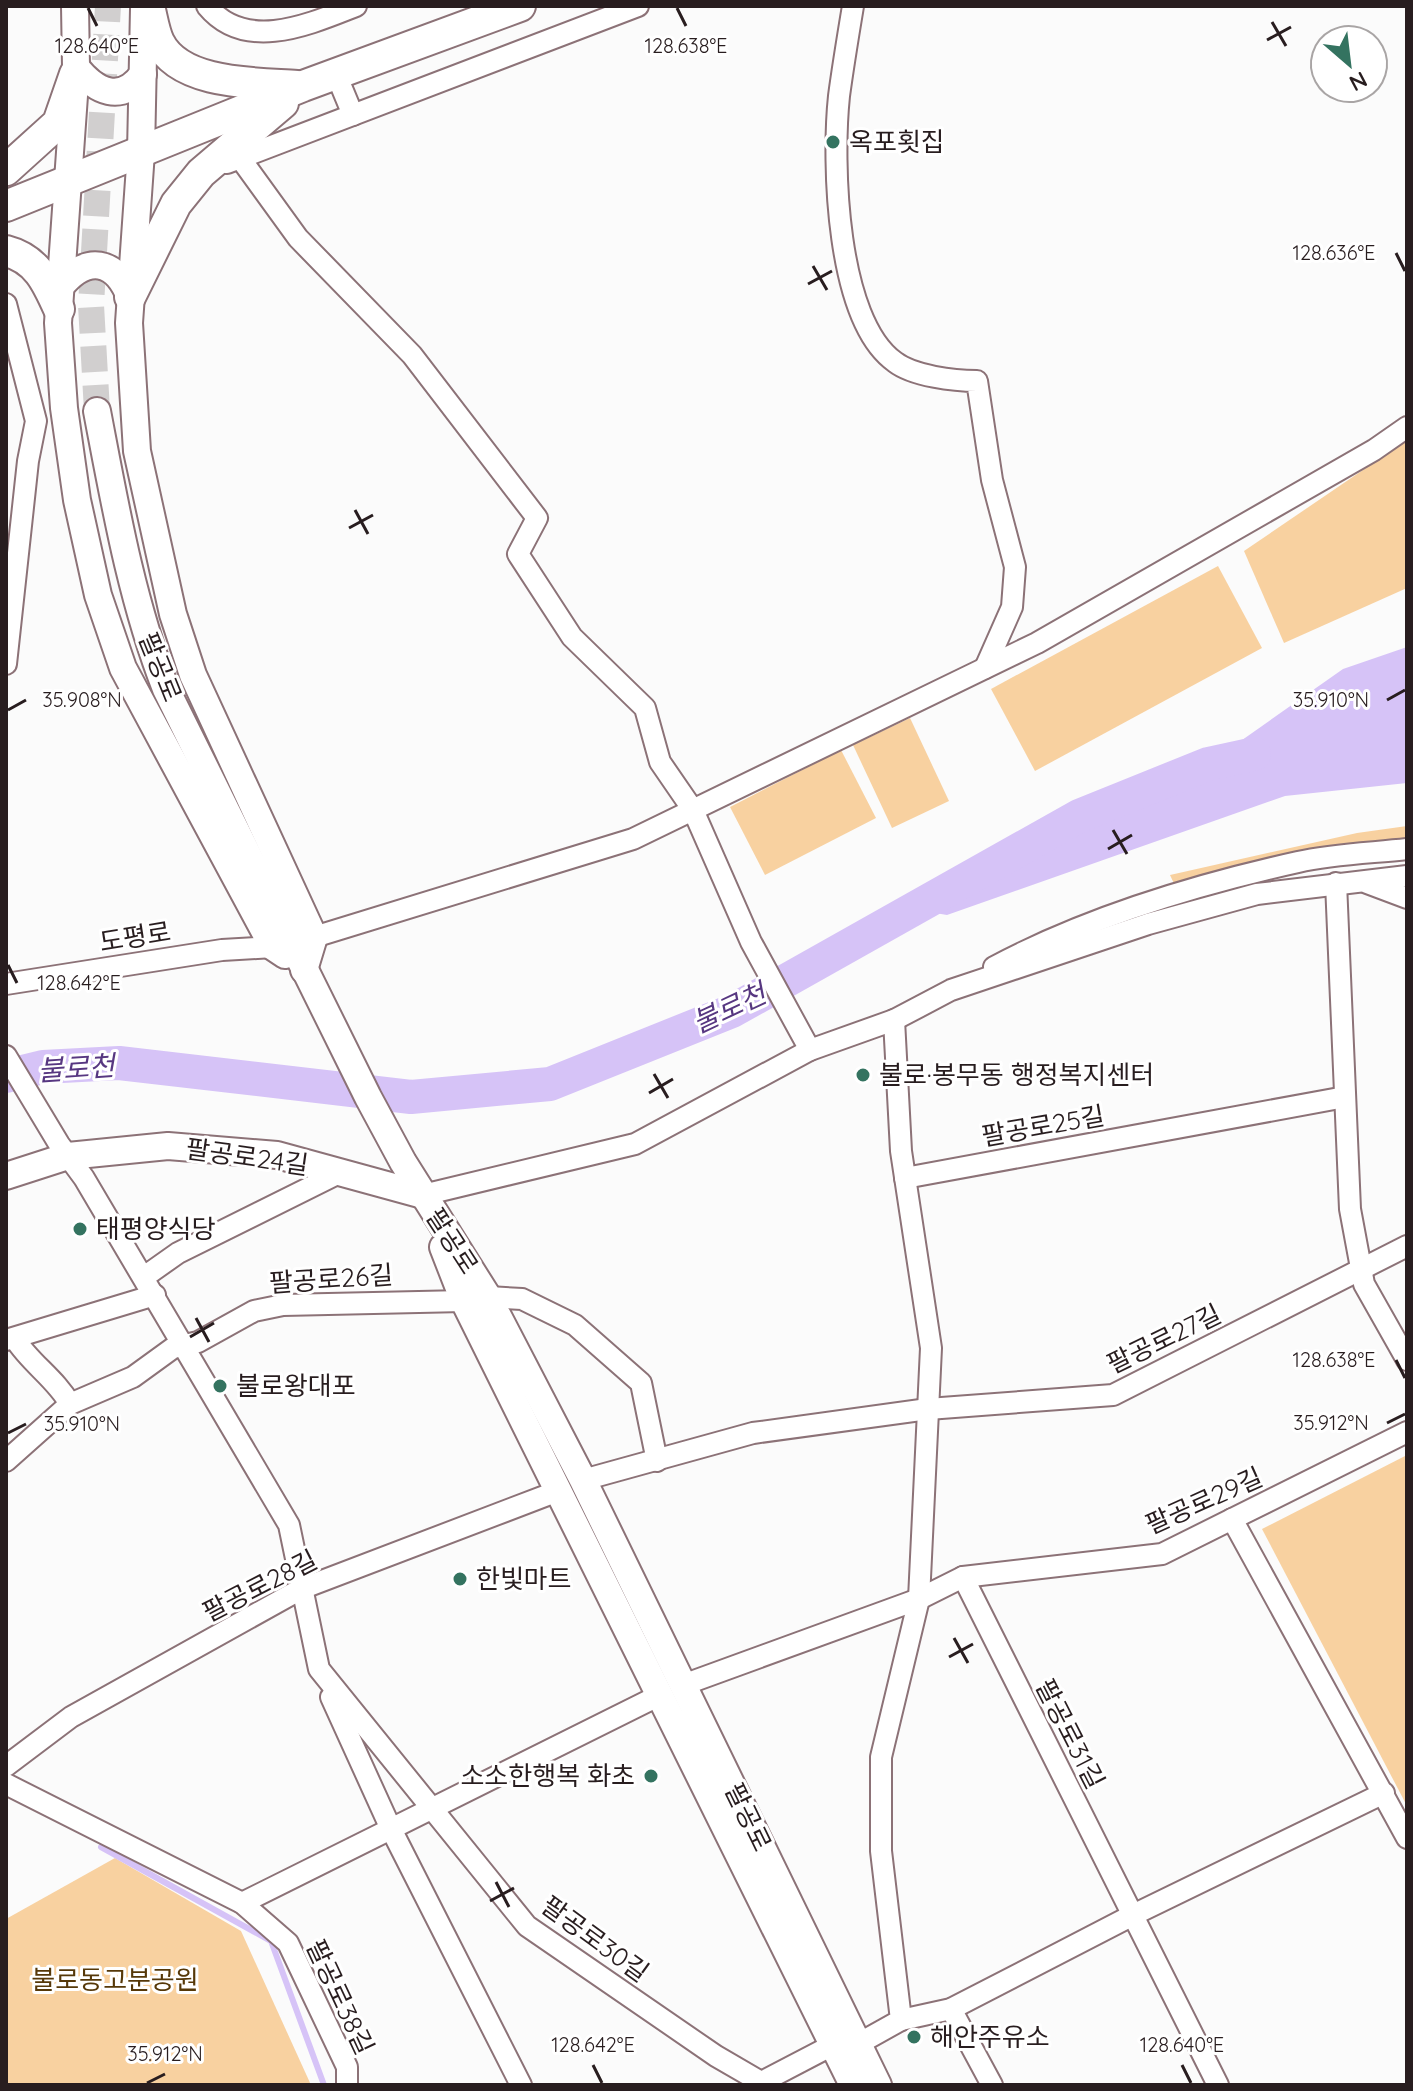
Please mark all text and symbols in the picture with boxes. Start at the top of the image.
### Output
north arrow [1309,24,1389,104]
text: 128.640°E [55,33,139,58]
text: 128.638°E [645,33,727,58]
text: N [1345,66,1372,98]
place label: 옥포횟집 [849,125,945,158]
marker: 옥포횟집 [824,133,842,151]
text: 128.636°E [1293,240,1375,265]
street label: 팔공로 [132,627,189,706]
text: 35.908°N [42,687,122,712]
text: 35.910°N [1293,687,1369,712]
street label: 도평로 [97,915,173,958]
text: 128.642°E [37,970,121,995]
water label: 불로천 [686,974,774,1040]
water label: 불로천 [36,1047,119,1088]
place label: 불로·봉무동 행정복지센터 [879,1058,1154,1091]
marker: 불로·봉무동 행정복지센터 [854,1066,872,1084]
street label: 팔공로25길 [979,1098,1107,1153]
street label: 팔공로24길 [184,1132,310,1181]
street label: 팔공로 [419,1202,486,1280]
place label: 태평양식당 [96,1212,216,1245]
marker: 태평양식당 [71,1220,89,1238]
street label: 팔공로26길 [268,1258,394,1299]
street label: 팔공로27길 [1101,1297,1226,1380]
text: 128.638°E [1293,1347,1375,1372]
place label: 불로왕대포 [236,1369,356,1402]
marker: 불로왕대포 [211,1377,229,1395]
text: 35.912°N [1293,1410,1369,1435]
text: 35.910°N [44,1411,120,1436]
street label: 팔공로29길 [1140,1460,1267,1541]
street label: 팔공로28길 [197,1543,323,1628]
place label: 한빛마트 [476,1562,572,1595]
marker: 한빛마트 [451,1570,469,1588]
street label: 팔공로31길 [1029,1673,1112,1794]
place label: 소소한행복 화초 [460,1759,635,1792]
marker: 소소한행복 화초 [642,1767,660,1785]
street label: 팔공로 [718,1777,779,1856]
street label: 팔공로30길 [535,1889,655,1989]
street label: 팔공로38길 [299,1934,381,2060]
park label: 불로동고분공원 [31,1963,199,1996]
place label: 해안주유소 [930,2020,1050,2053]
marker: 해안주유소 [905,2028,923,2046]
text: 128.642°E [551,2032,635,2057]
text: 128.640°E [1140,2032,1224,2057]
text: 35.912°N [127,2041,203,2066]

